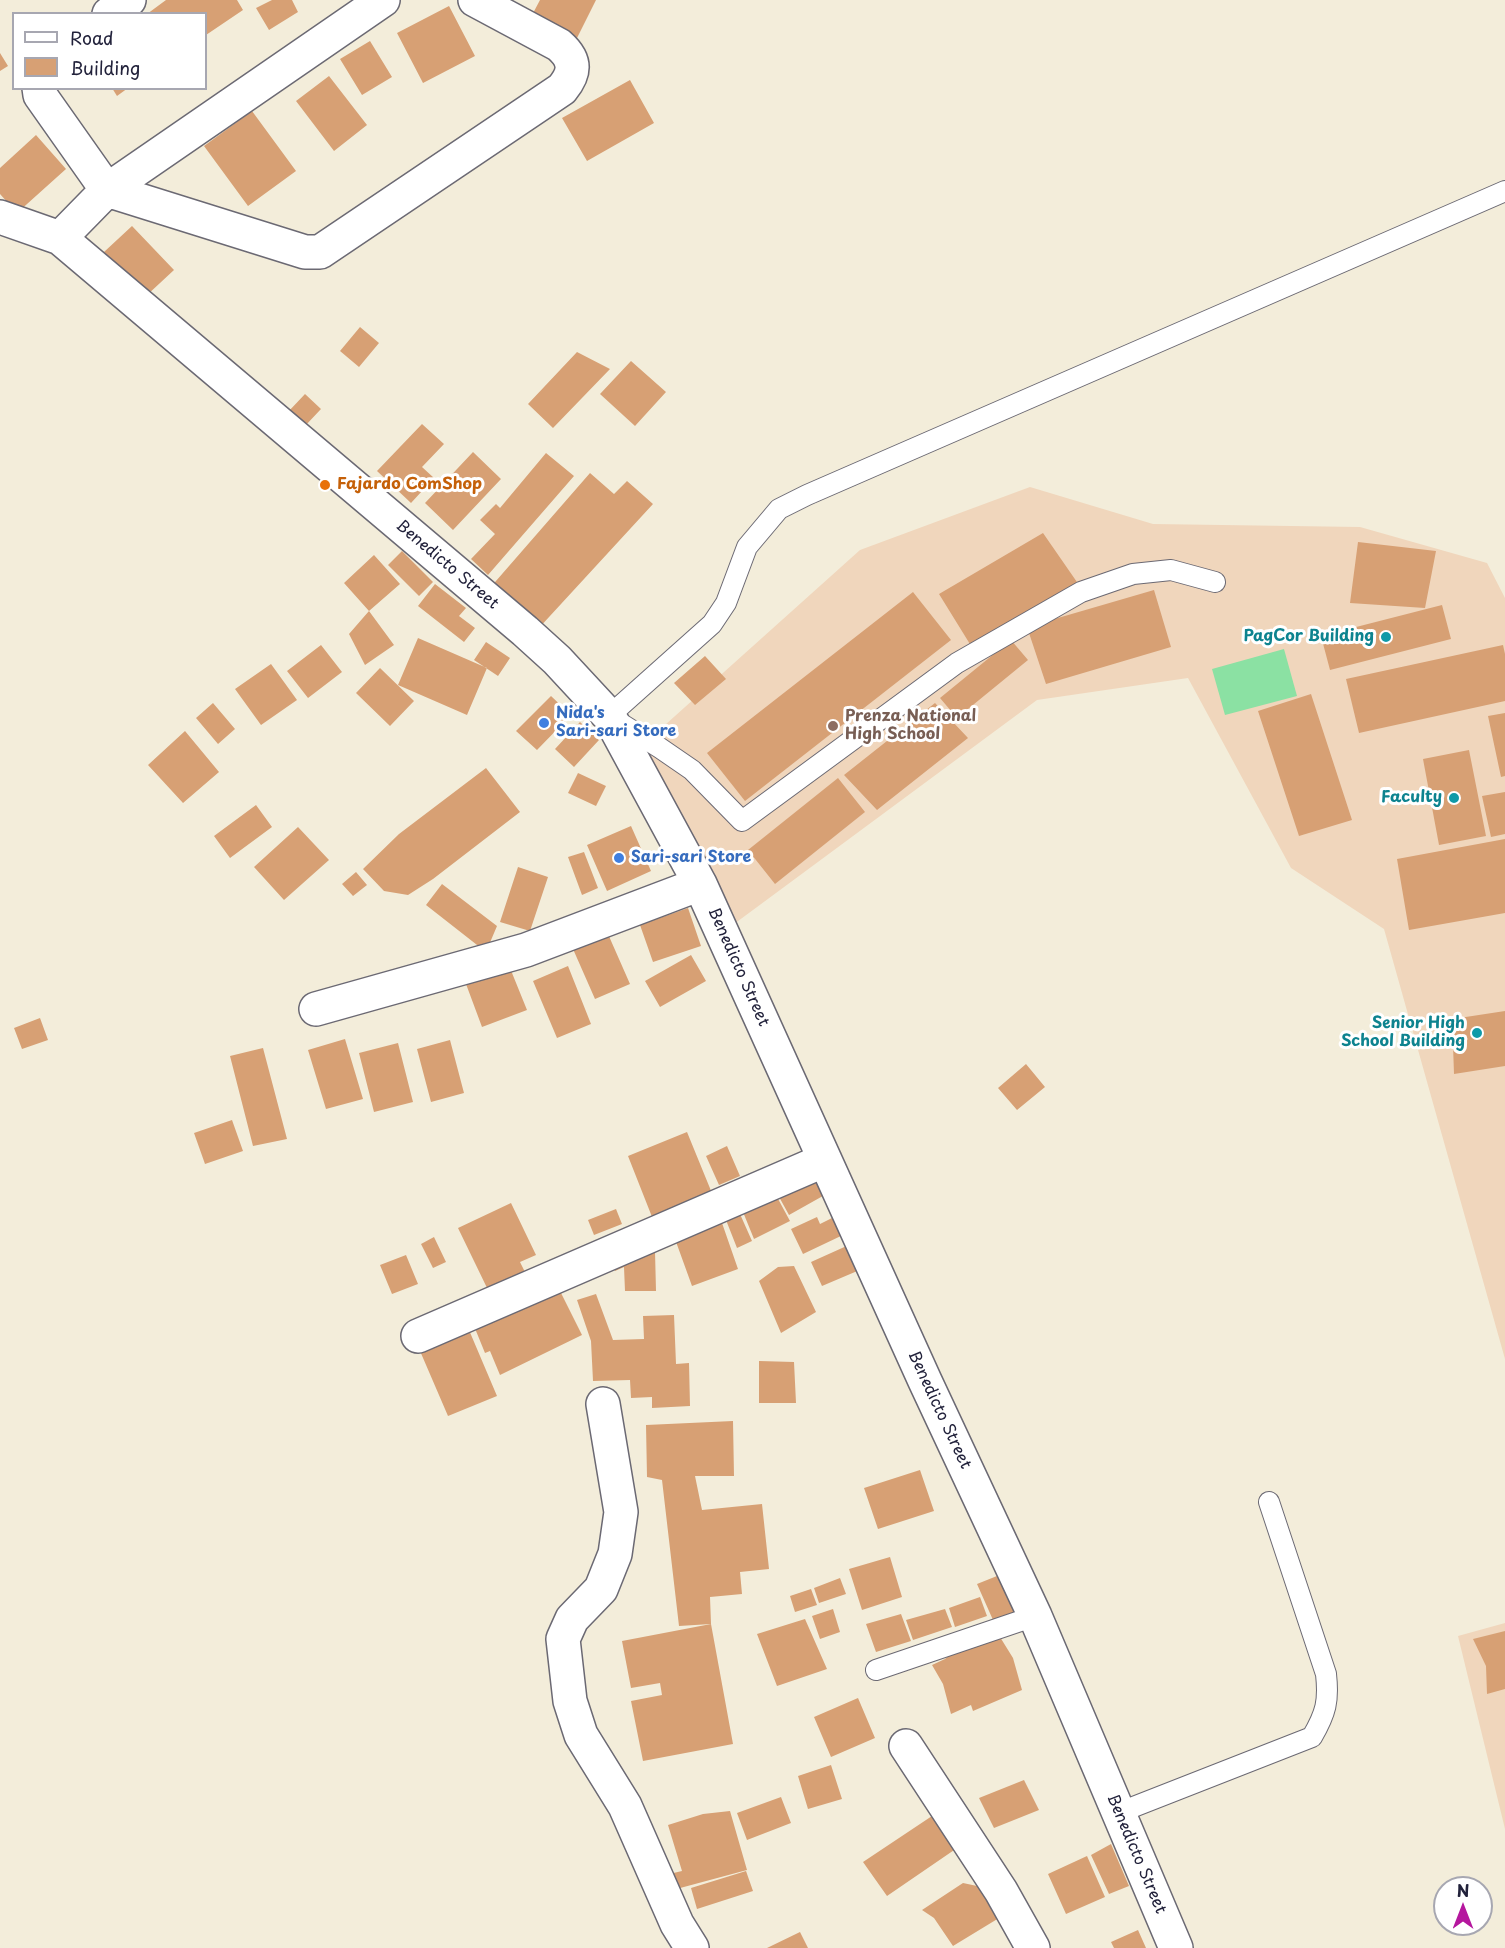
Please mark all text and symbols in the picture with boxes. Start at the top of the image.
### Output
legend [12,12,207,90]
text: Road [70,24,114,51]
text: Building [70,54,140,81]
place label: Fajardo ComShop [337,475,482,495]
marker: Fajardo ComShop [318,478,332,492]
street label: Benedicto Street [392,516,502,614]
place label: PagCor Building [1243,627,1374,647]
marker: PagCor Building [1379,630,1393,644]
place label: Nida's Sari-sari Store [556,704,676,742]
place label: Prenza National High School [845,707,976,745]
marker: Nida's Sari-sari Store [537,716,551,730]
marker: Prenza National High School [826,719,840,733]
place label: Faculty [1381,788,1442,808]
marker: Faculty [1447,791,1461,805]
place label: Sari-sari Store [631,848,751,868]
marker: Sari-sari Store [612,851,626,865]
street label: Benedicto Street [703,904,773,1030]
place label: Senior High School Building [1341,1014,1465,1052]
marker: Senior High School Building [1470,1026,1484,1040]
street label: Benedicto Street [903,1348,975,1472]
street label: Benedicto Street [1102,1791,1170,1917]
north arrow [1433,1876,1493,1936]
text: N [1457,1878,1469,1902]

